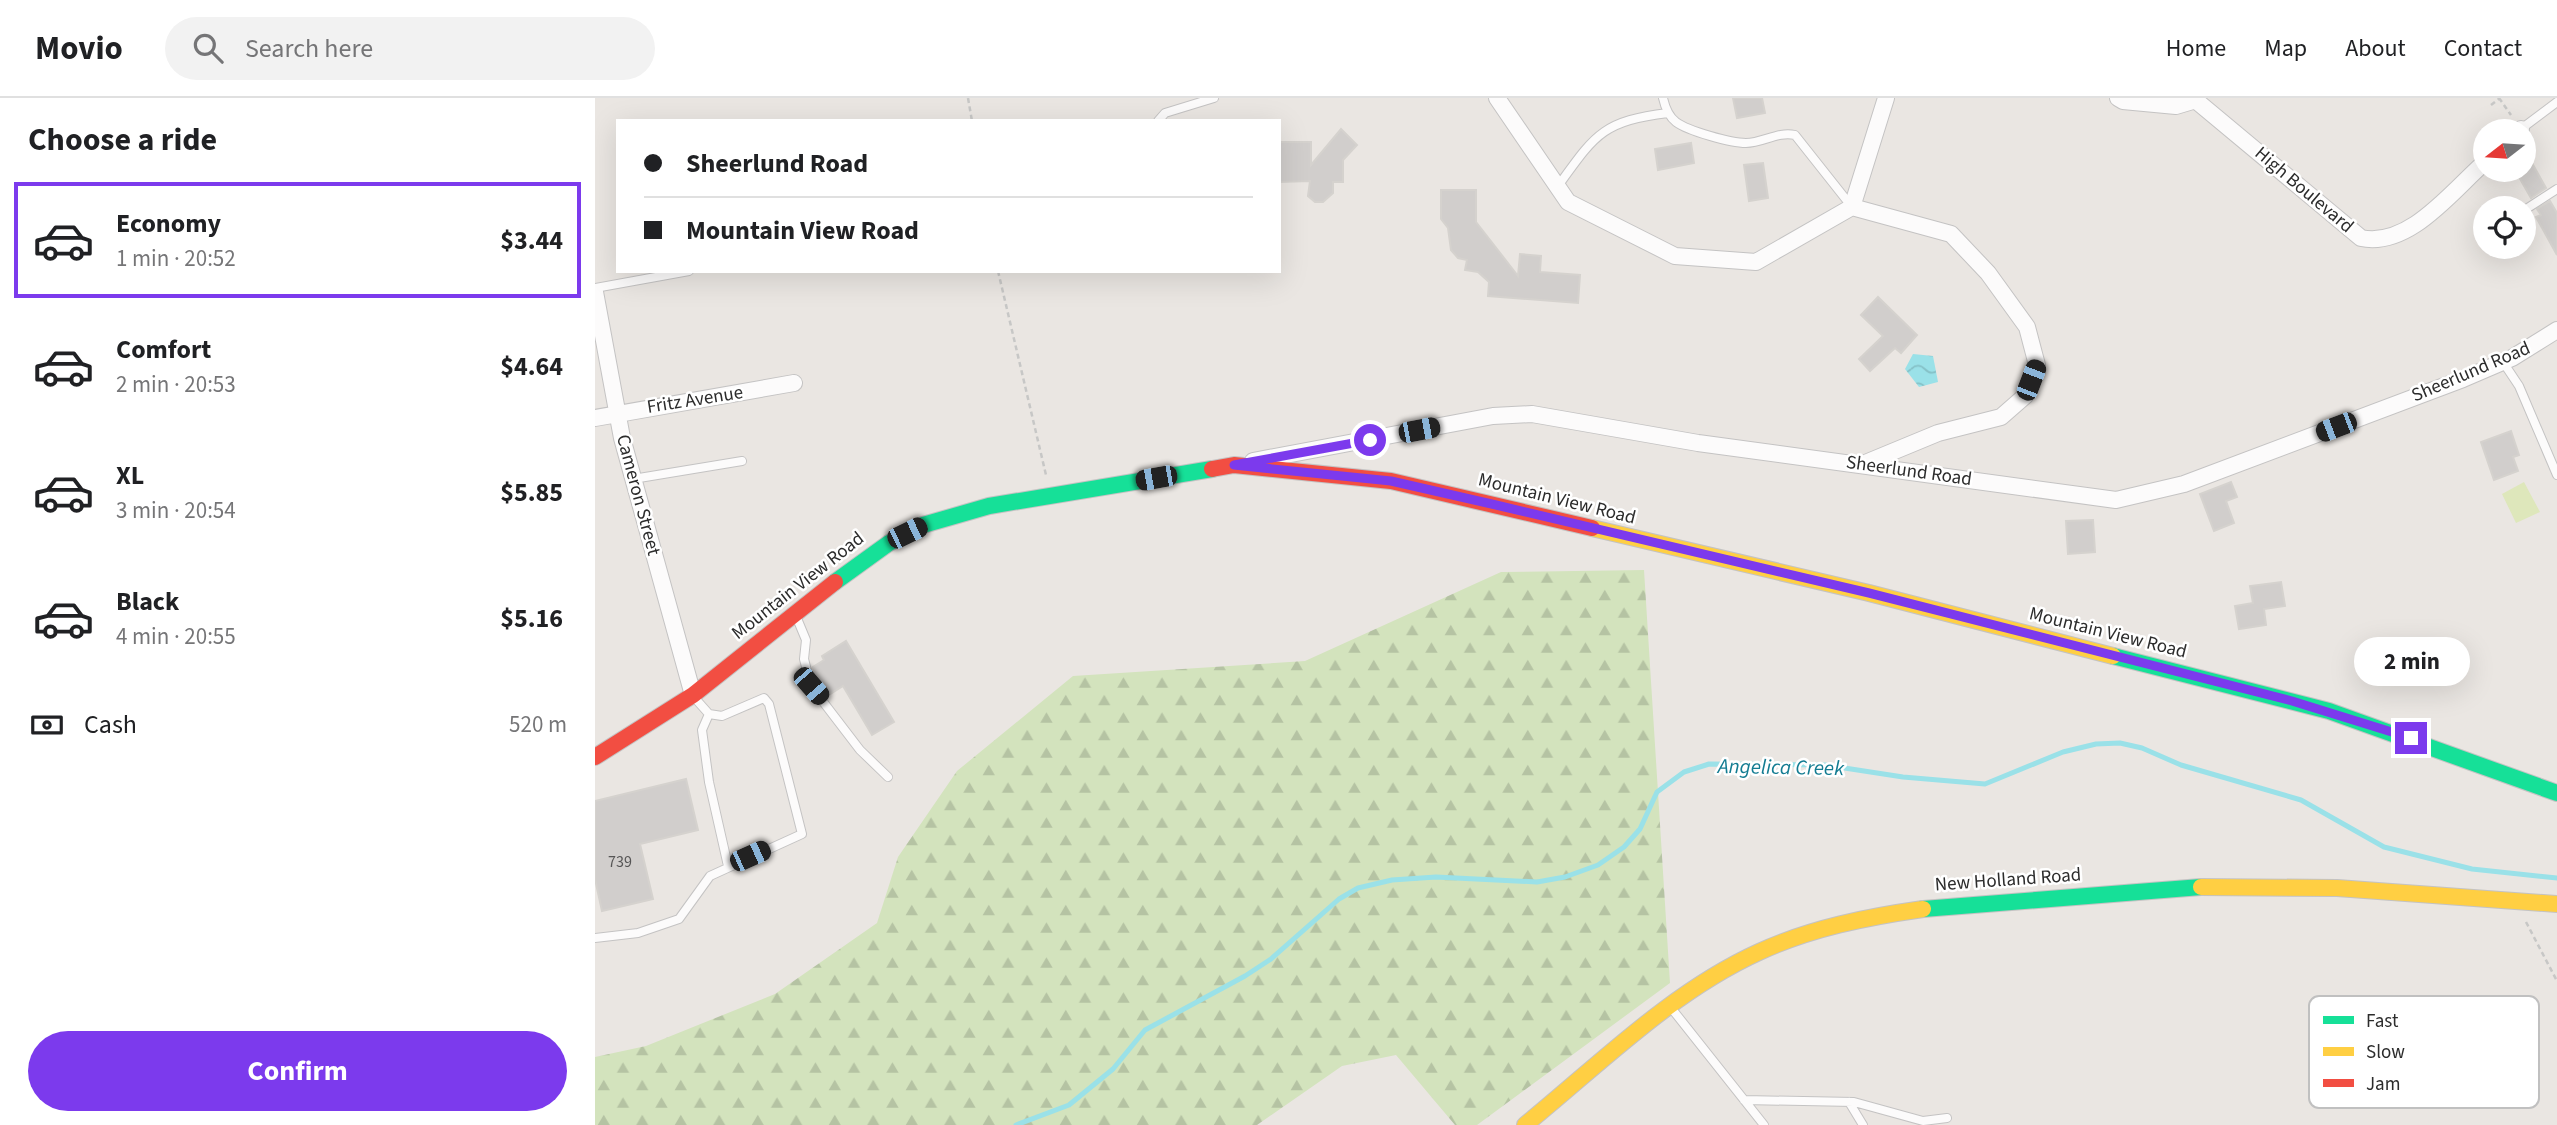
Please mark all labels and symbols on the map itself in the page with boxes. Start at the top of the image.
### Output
north arrow [2473,119,2536,182]
street label: High Boulevard [2249,140,2359,240]
street label: Sheerlund Road [2407,335,2535,409]
car [2014,357,2049,403]
street label: Fritz Avenue [645,379,745,421]
car [2313,410,2360,444]
car [1397,416,1442,444]
route start [1354,424,1386,456]
street label: Cameron Street [609,432,667,559]
street label: Sheerlund Road [1844,449,1974,493]
car [1134,464,1179,492]
street label: Mountain View Road [1475,466,1639,532]
car [884,514,931,552]
street label: Mountain View Road [726,526,870,646]
street label: Mountain View Road [2026,600,2190,666]
callout: 2 min [2353,636,2469,686]
car [790,663,833,709]
route end [2395,722,2427,754]
water label: Angelica Creek [1716,751,1845,783]
car [727,838,774,874]
house number: 739 [608,851,632,873]
street label: New Holland Road [1934,861,2082,899]
legend [2309,996,2539,1108]
text: Fast [2366,1008,2399,1035]
text: Slow [2366,1039,2405,1066]
text: Jam [2366,1071,2400,1098]

